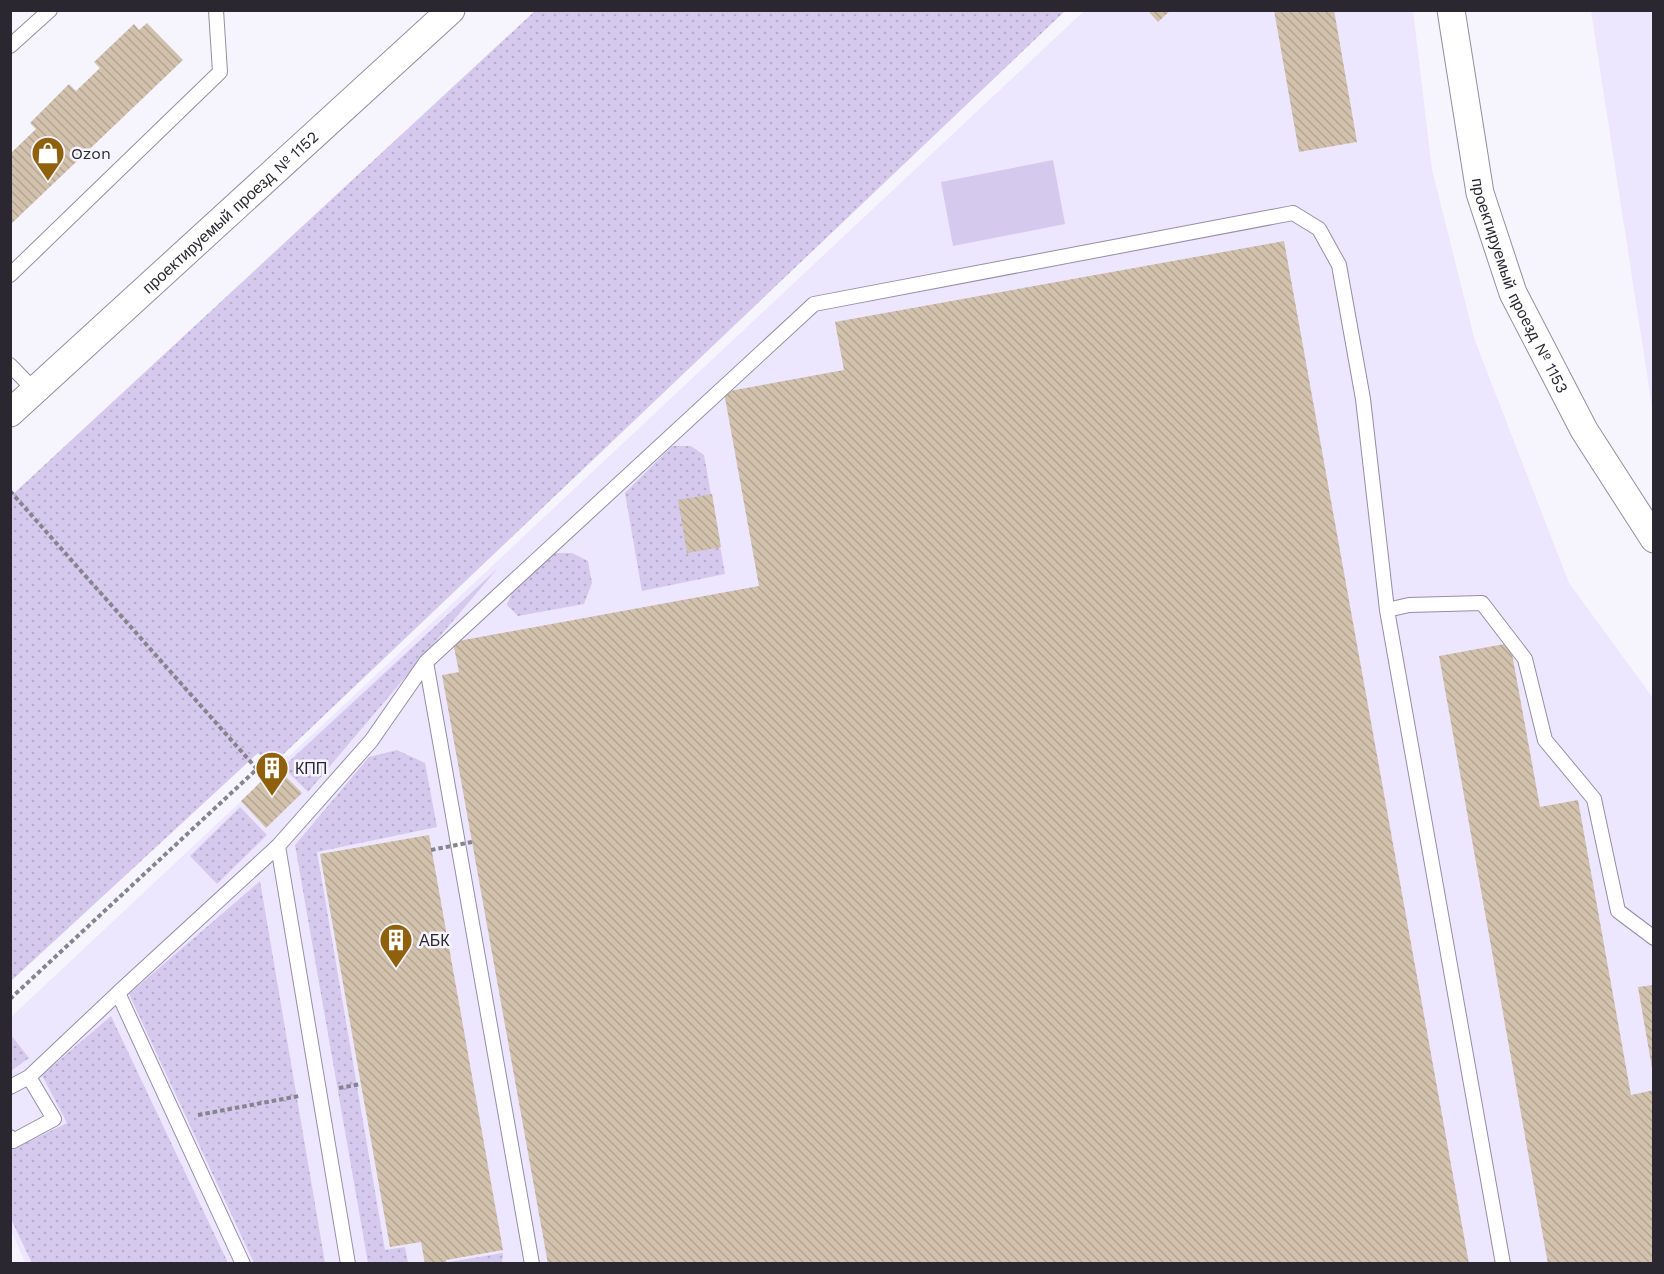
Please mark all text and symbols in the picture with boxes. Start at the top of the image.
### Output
street label: проектируемый проезд № 1152 [138,127,322,297]
shop icon: Ozon [30,135,66,182]
place label: Ozon [71,144,111,163]
street label: проектируемый проезд № 1153 [1468,177,1573,396]
building icon: КПП [254,750,290,797]
place label: КПП [295,759,327,778]
building icon: АБК [378,922,414,969]
place label: АБК [419,931,450,950]

